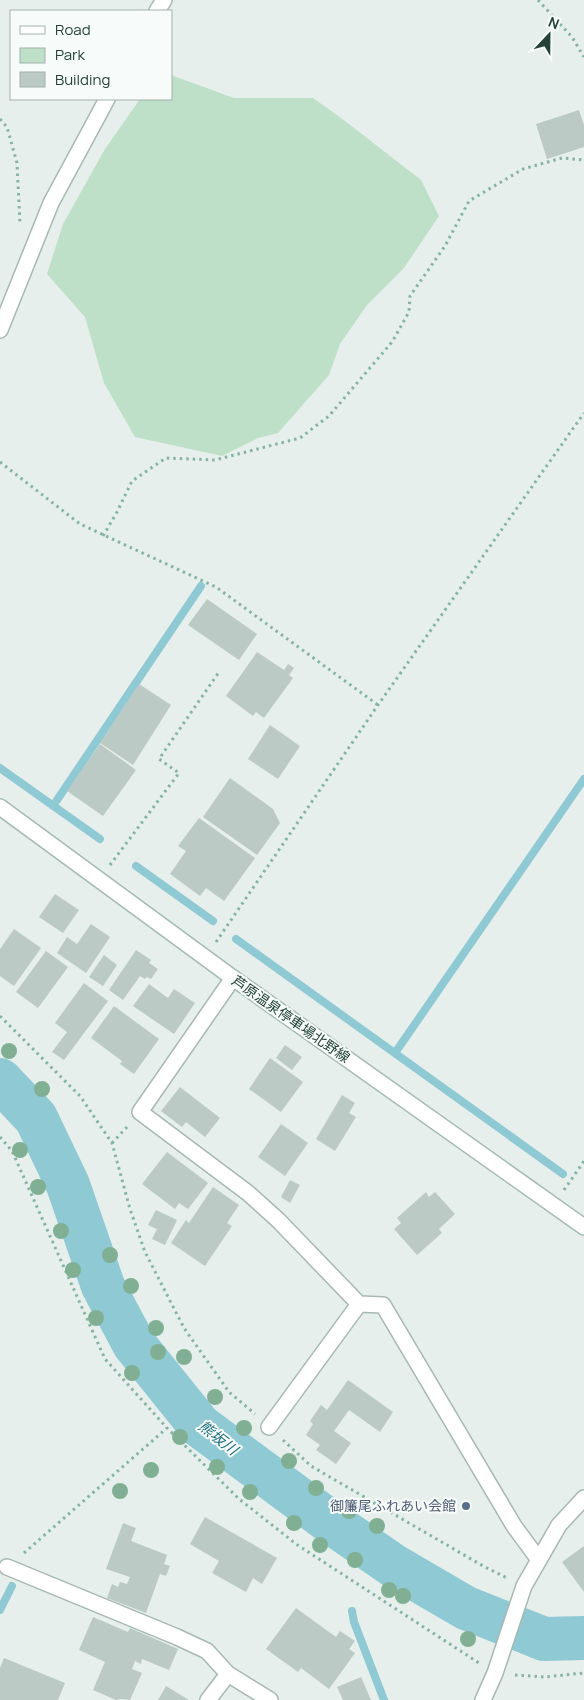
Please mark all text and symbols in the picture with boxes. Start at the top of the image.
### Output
legend [10,10,172,100]
north arrow [524,10,574,60]
text: N [546,12,562,33]
text: Road [55,19,91,40]
text: Park [55,44,85,65]
text: Building [55,69,110,90]
street label: 芦原温泉停車場北野線 [228,971,354,1067]
water label: 熊坂川 [194,1415,244,1461]
place label: 御簾尾ふれあい会館 [330,1496,456,1515]
marker: 御簾尾ふれあい会館 [460,1500,472,1512]

